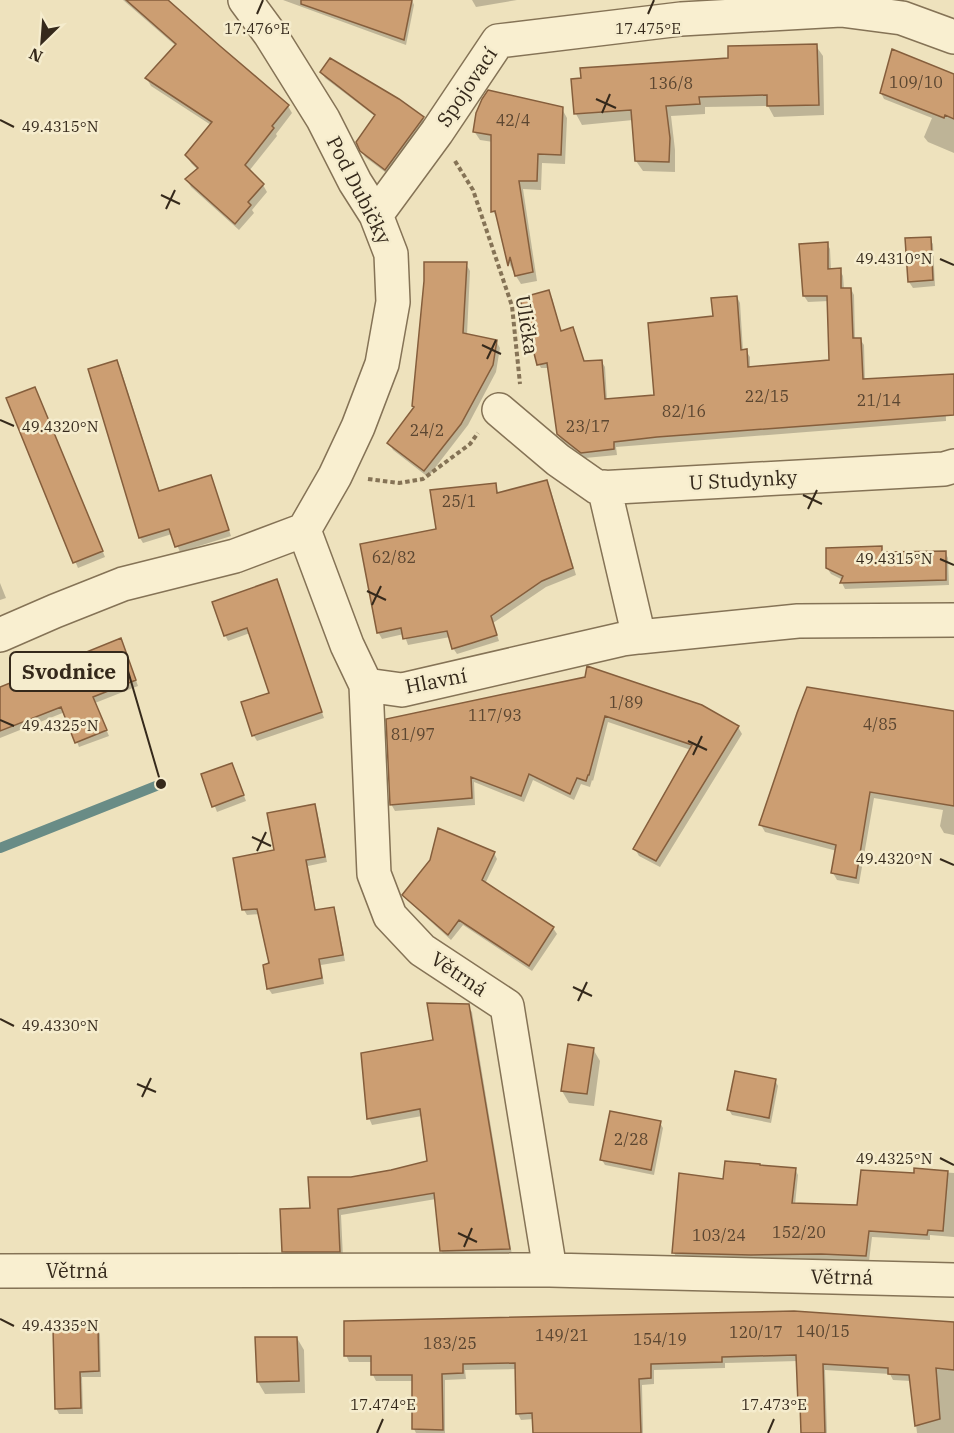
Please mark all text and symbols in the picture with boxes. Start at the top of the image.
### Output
north arrow [12,12,72,72]
text: 17.476°E [224,19,290,38]
text: 17.475°E [615,19,681,38]
street label: Spojovací [430,42,503,132]
text: N [26,44,46,67]
house number: 109/10 [889,72,943,92]
house number: 136/8 [649,73,693,93]
house number: 42/4 [496,110,530,130]
text: 49.4315°N [22,117,98,136]
street label: Pod Dubičky [321,131,398,249]
text: 49.4310°N [856,249,932,268]
street label: Ulička [509,293,546,357]
house number: 22/15 [745,386,789,406]
house number: 21/14 [857,390,901,410]
house number: 82/16 [662,401,706,421]
house number: 23/17 [566,416,610,436]
text: 49.4320°N [22,417,98,436]
house number: 24/2 [410,420,444,440]
street label: U Studynky [688,463,798,496]
house number: 25/1 [442,491,476,511]
house number: 62/82 [372,547,416,567]
text: 49.4315°N [856,549,932,568]
callout: Svodnice [10,652,128,691]
text: Svodnice [22,657,116,685]
street label: Hlavní [403,661,469,700]
house number: 1/89 [609,692,643,712]
house number: 117/93 [468,705,522,725]
house number: 4/85 [863,714,897,734]
text: 49.4325°N [22,716,98,735]
house number: 81/97 [391,724,435,744]
text: 49.4320°N [856,849,932,868]
street label: Větrná [426,945,493,1002]
text: 49.4330°N [22,1016,98,1035]
house number: 2/28 [614,1129,648,1149]
text: 49.4325°N [856,1149,932,1168]
house number: 152/20 [772,1222,826,1242]
house number: 103/24 [692,1225,746,1245]
street label: Větrná [46,1257,108,1284]
street label: Větrná [811,1262,874,1291]
text: 49.4335°N [22,1316,98,1335]
house number: 140/15 [796,1321,850,1341]
house number: 120/17 [729,1322,783,1342]
house number: 149/21 [535,1325,589,1345]
house number: 154/19 [633,1329,687,1349]
house number: 183/25 [423,1333,477,1353]
text: 17.474°E [350,1395,416,1414]
text: 17.473°E [741,1395,807,1414]

